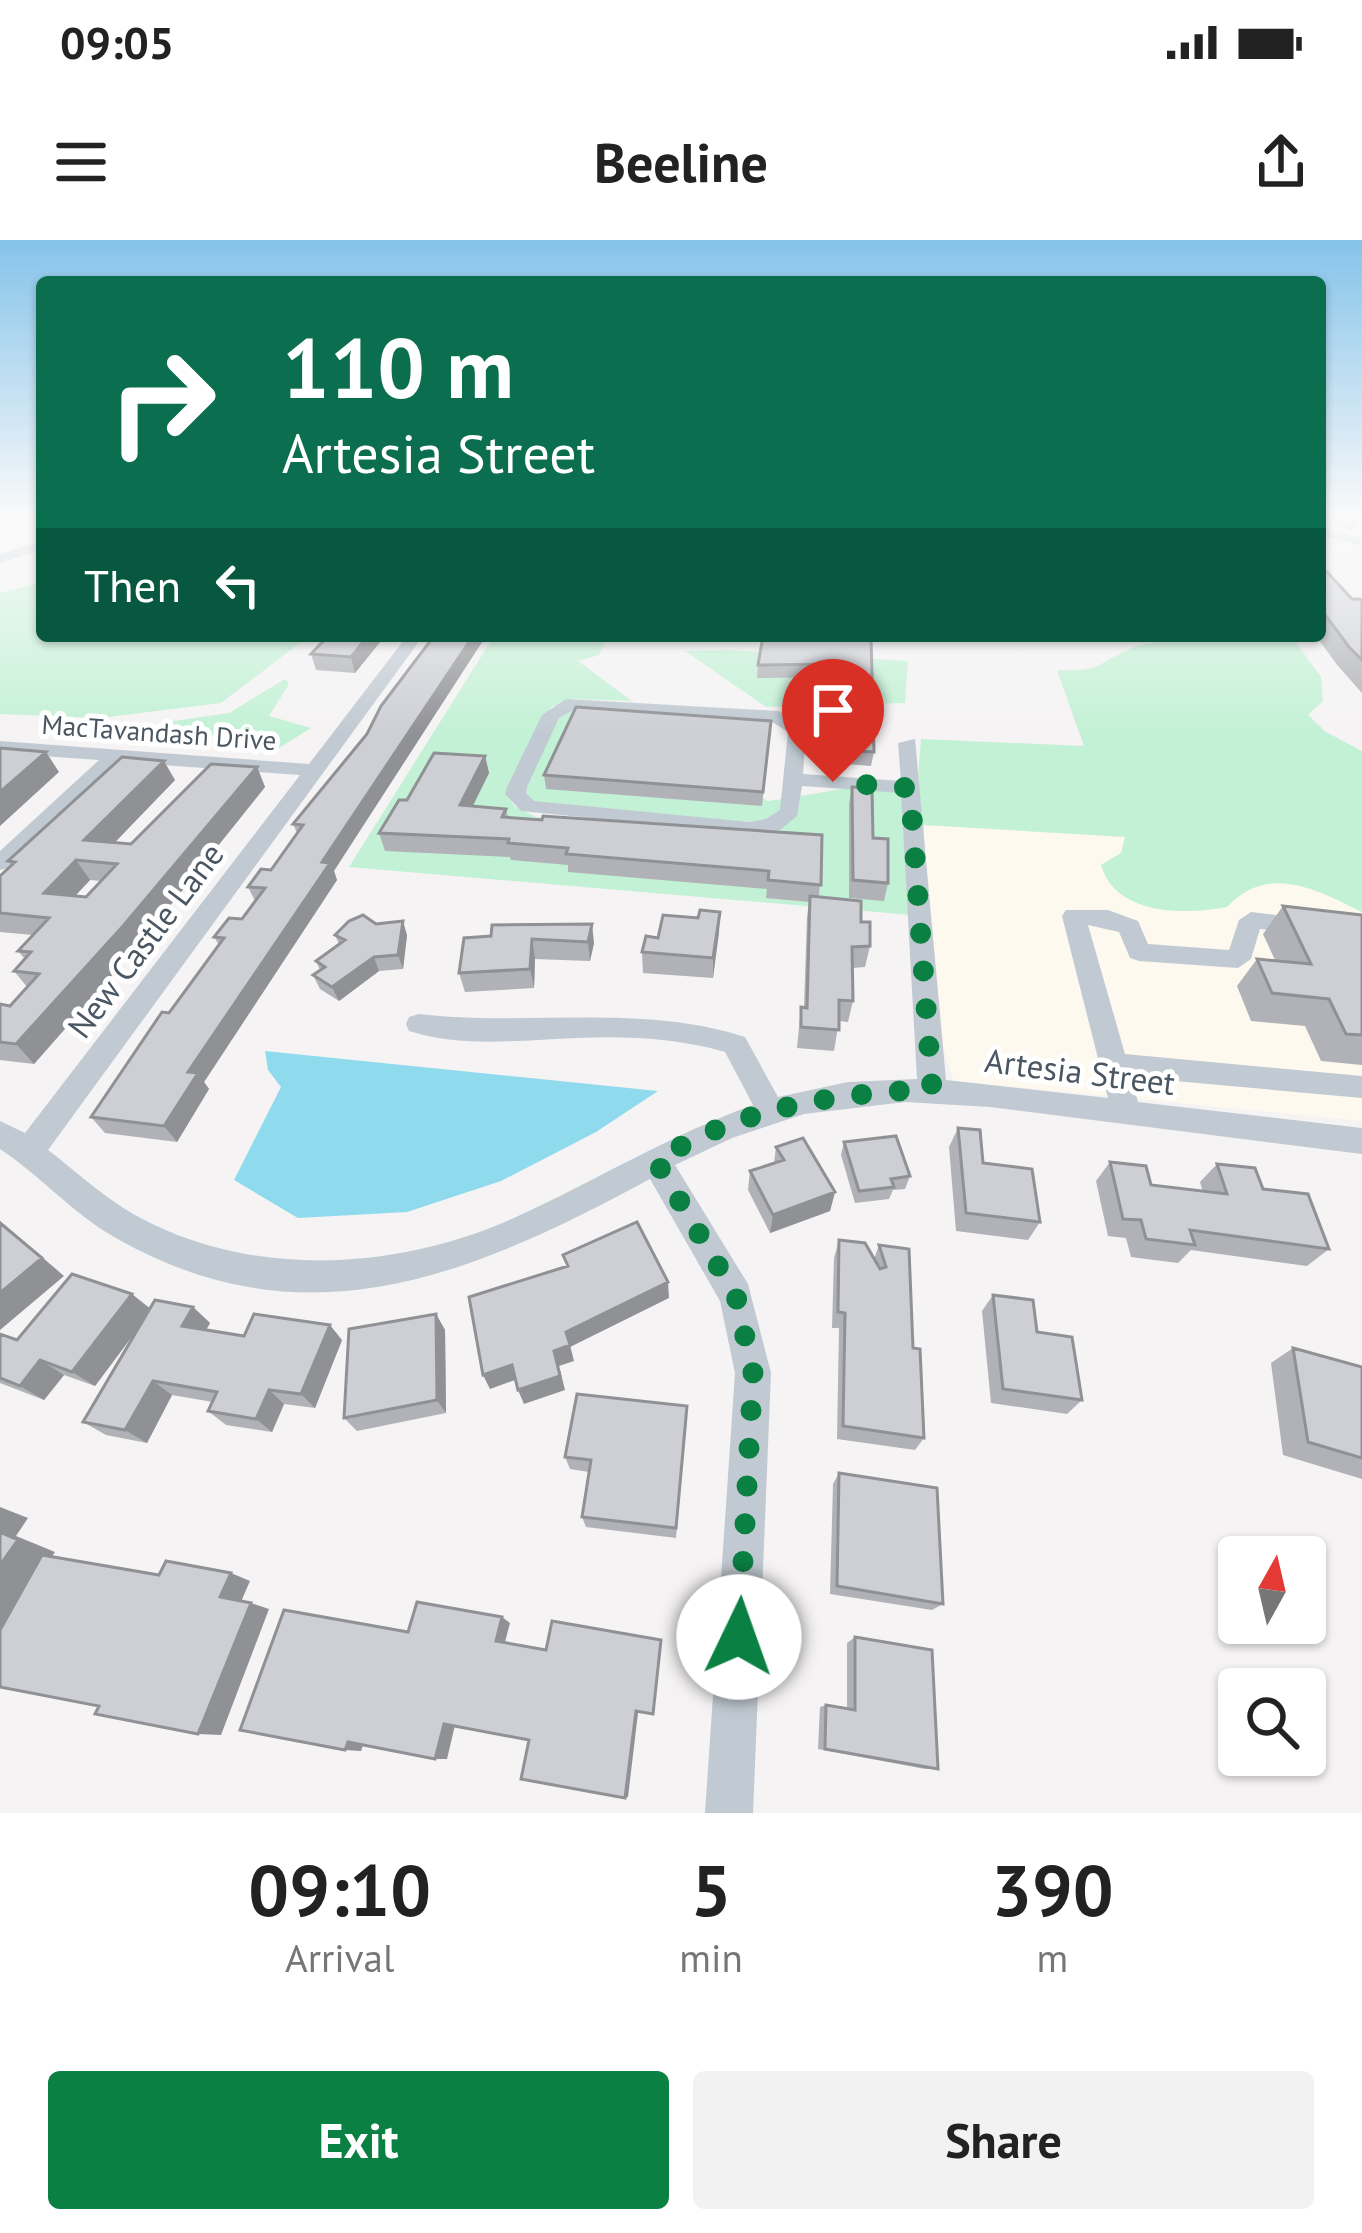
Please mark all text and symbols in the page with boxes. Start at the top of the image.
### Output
text: 09:05 [60,13,174,71]
text: Beeline [594,127,768,197]
icon: menu [48,129,114,195]
icon: share [1248,129,1314,195]
text: 110 m [282,312,514,421]
icon: right [84,324,240,480]
text: Artesia Street [282,418,595,488]
icon: left [205,552,271,618]
text: Then [84,556,181,614]
pin [782,659,884,782]
icon: arrive [800,677,866,743]
street label: MacTavandash Drive [40,707,278,757]
street label: New Castle Lane [58,834,232,1046]
street label: Artesia Street [982,1038,1178,1104]
north arrow [1218,1536,1326,1644]
map controls [1218,1536,1326,1776]
position arrow [676,1574,802,1700]
button: search [1218,1668,1326,1776]
text: 09:10 [248,1843,431,1936]
text: 5 [691,1843,732,1936]
text: 390 [991,1843,1114,1936]
text: Arrival [285,1932,394,1983]
text: min [679,1932,743,1983]
text: m [1037,1932,1068,1983]
button: Exit [48,2071,669,2209]
button: Share [693,2071,1314,2209]

